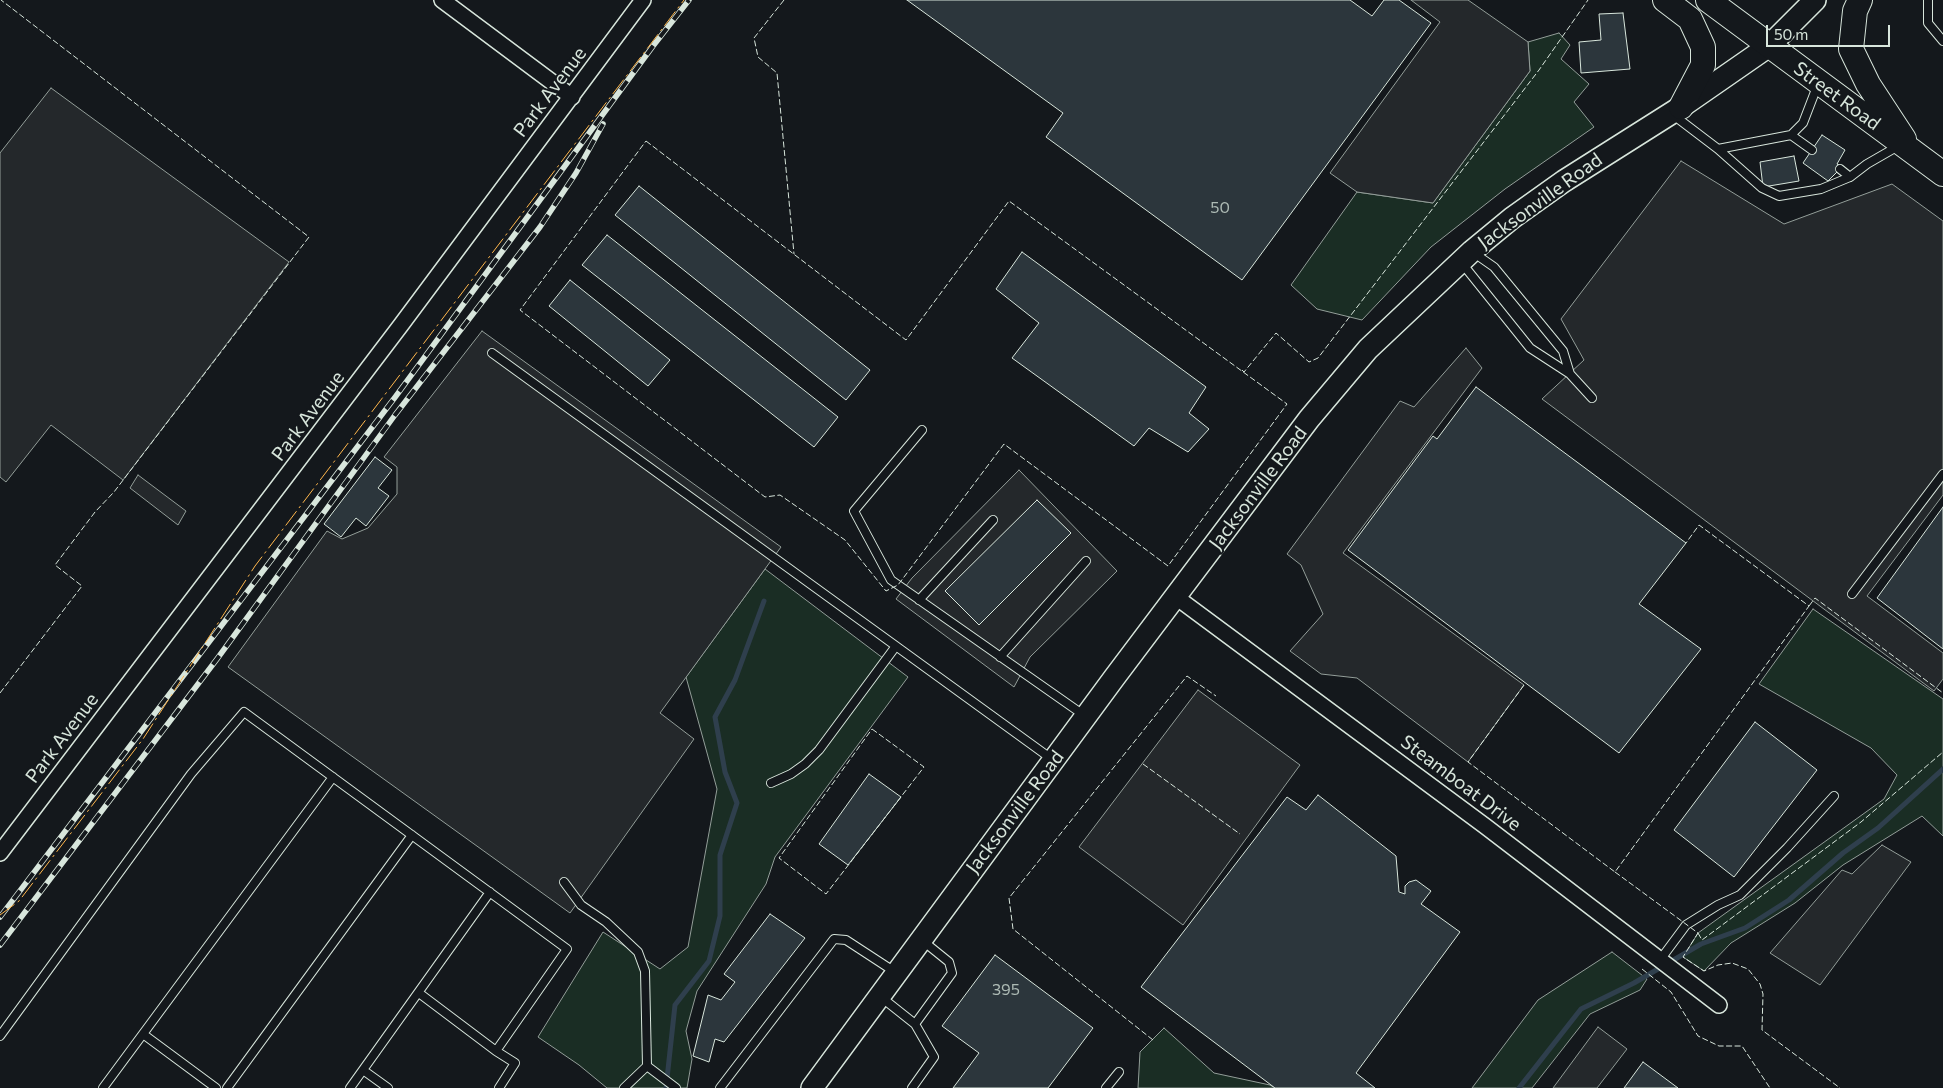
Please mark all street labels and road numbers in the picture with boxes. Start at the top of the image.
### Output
street label: Park Avenue [509,43,591,141]
street label: Street Road [1789,57,1885,135]
street label: Jacksonville Road [1473,148,1607,254]
street label: Park Avenue [267,367,349,465]
street label: Jacksonville Road [1204,422,1312,554]
street label: Park Avenue [21,689,103,787]
street label: Steamboat Drive [1396,730,1526,836]
street label: Jacksonville Road [961,746,1069,878]

